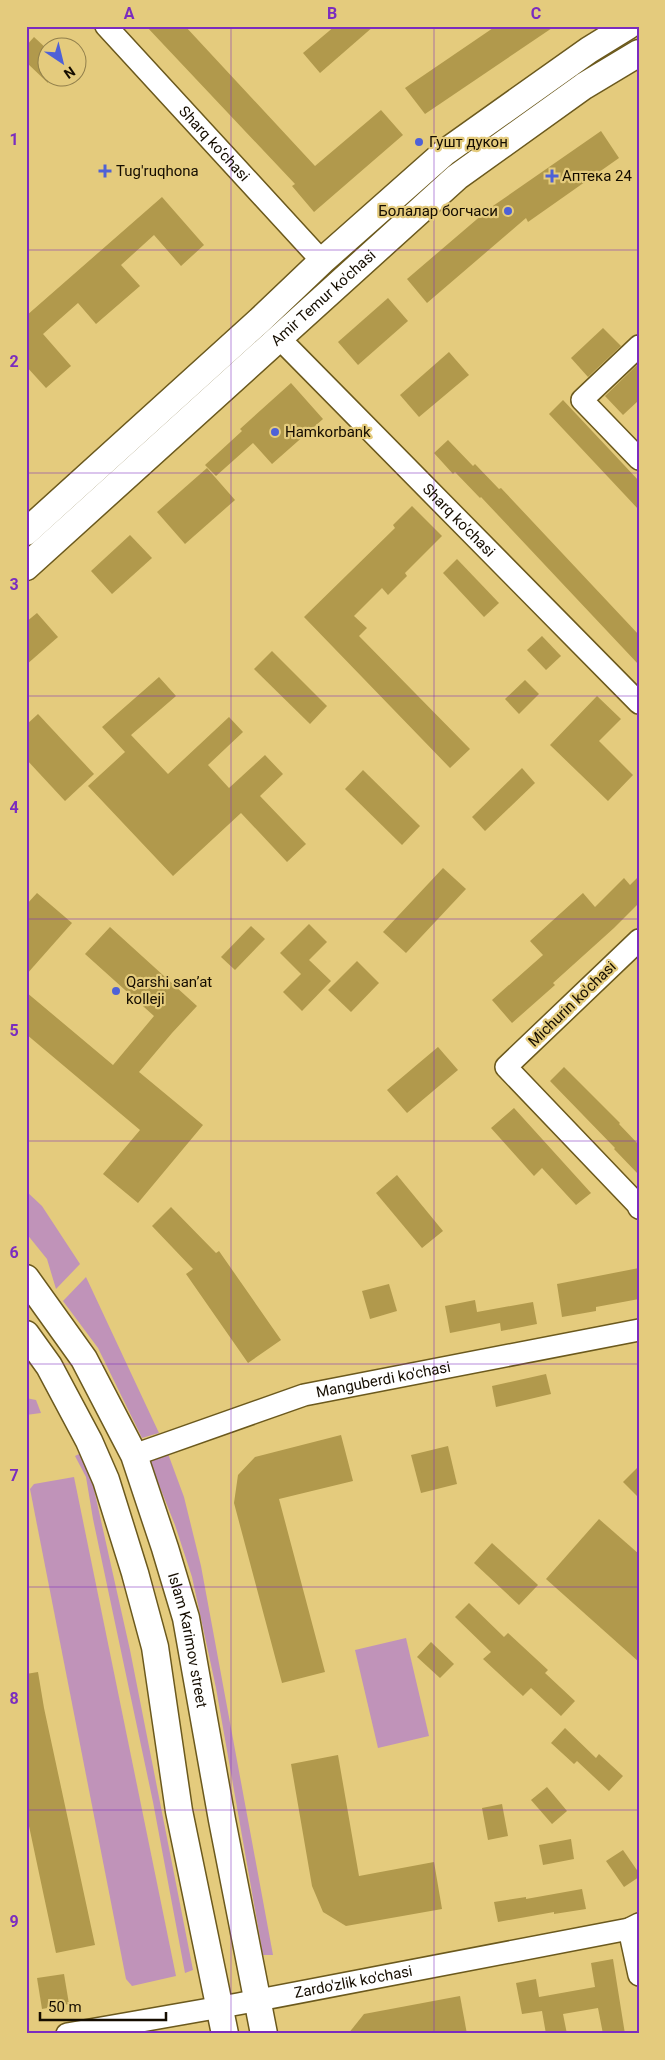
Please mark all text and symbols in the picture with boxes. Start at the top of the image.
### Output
text: A [124,4,135,23]
text: B [327,4,337,23]
text: C [531,4,541,23]
north arrow [38,38,88,88]
text: N [61,63,78,82]
street label: Sharq ko‘chasi [175,102,253,185]
text: 1 [9,130,19,149]
place label: Гушт дукон [429,133,508,151]
marker: Гушт дукон [413,136,425,148]
place label: Tug'ruqhona [116,162,199,180]
marker: Tug'ruqhona [98,164,112,178]
place label: Аптека 24 [562,167,632,185]
marker: Аптека 24 [546,170,558,182]
place label: Болалар богчаси [378,202,498,220]
marker: Болалар богчаси [502,205,514,217]
street label: Amir Temur ko'chasi [267,246,379,350]
text: 2 [9,352,19,371]
place label: Hamkorbank [285,423,371,441]
marker: Hamkorbank [269,426,281,438]
street label: Sharq ko'chasi [419,480,499,561]
text: 3 [9,575,19,594]
text: 4 [9,798,19,817]
street label: Michurin ko'chasi [524,958,620,1050]
place label: Qarshi san’at kolleji [126,973,212,1008]
marker: Qarshi san’at kolleji [110,985,122,997]
text: 5 [9,1021,19,1040]
text: 6 [9,1243,19,1262]
street label: Manguberdi ko'chasi [314,1358,452,1401]
text: 7 [9,1466,19,1485]
street label: Islam Karimov street [164,1570,211,1709]
text: 8 [9,1689,19,1708]
text: 9 [9,1912,19,1931]
street label: Zardo'zlik ko'chasi [293,1962,414,2002]
scale bar [40,1990,166,2022]
text: 50 m [48,1998,82,2016]

